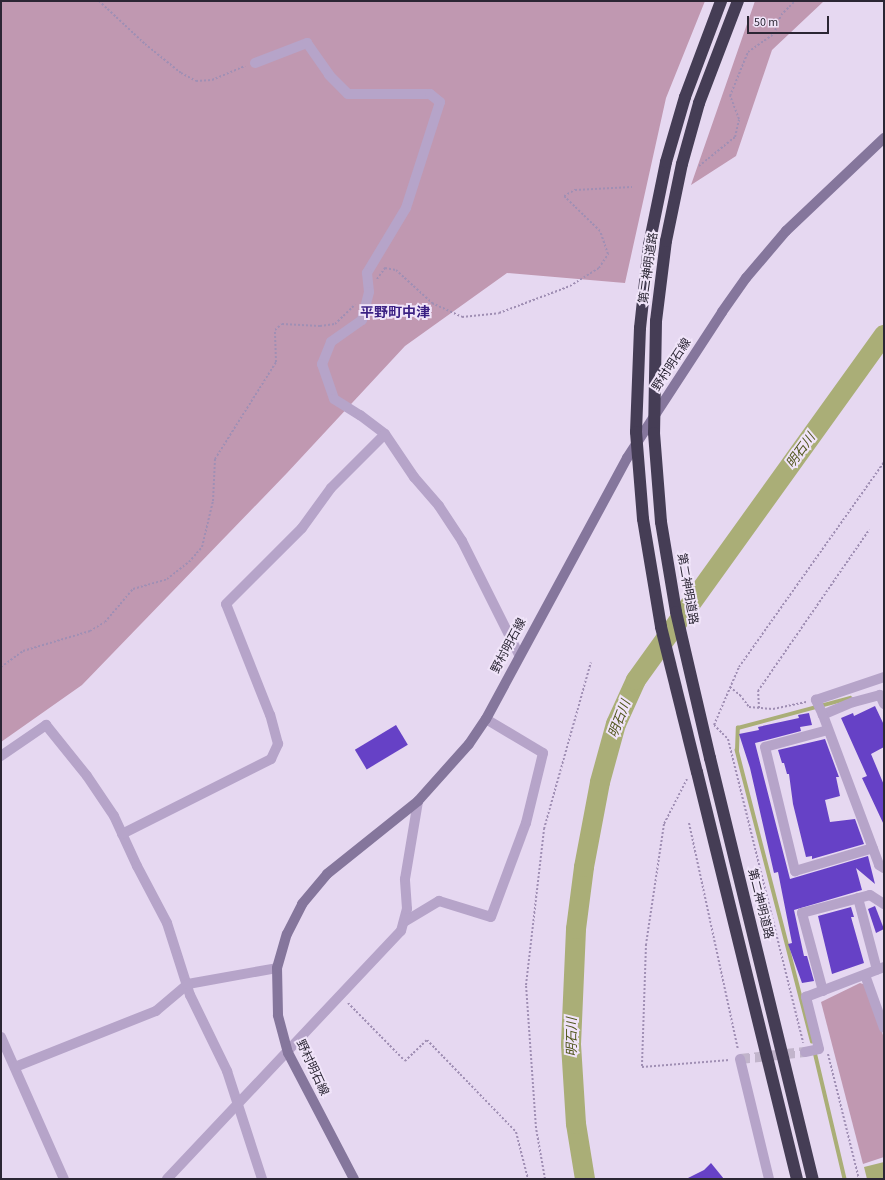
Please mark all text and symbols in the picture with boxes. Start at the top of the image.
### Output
scale bar [749,8,831,34]
text: 50 m [754,14,778,31]
street label: 第二神明道路 [637,231,661,305]
district label: 平野町中津 [360,305,430,321]
street label: 野村明石線 [650,336,694,394]
water label: 明石川 [783,431,819,471]
street label: 第二神明道路 [674,552,700,626]
street label: 野村明石線 [489,616,529,676]
water label: 明石川 [606,698,634,740]
street label: 第二神明道路 [744,867,776,941]
water label: 明石川 [564,1018,580,1056]
street label: 野村明石線 [293,1038,331,1098]

